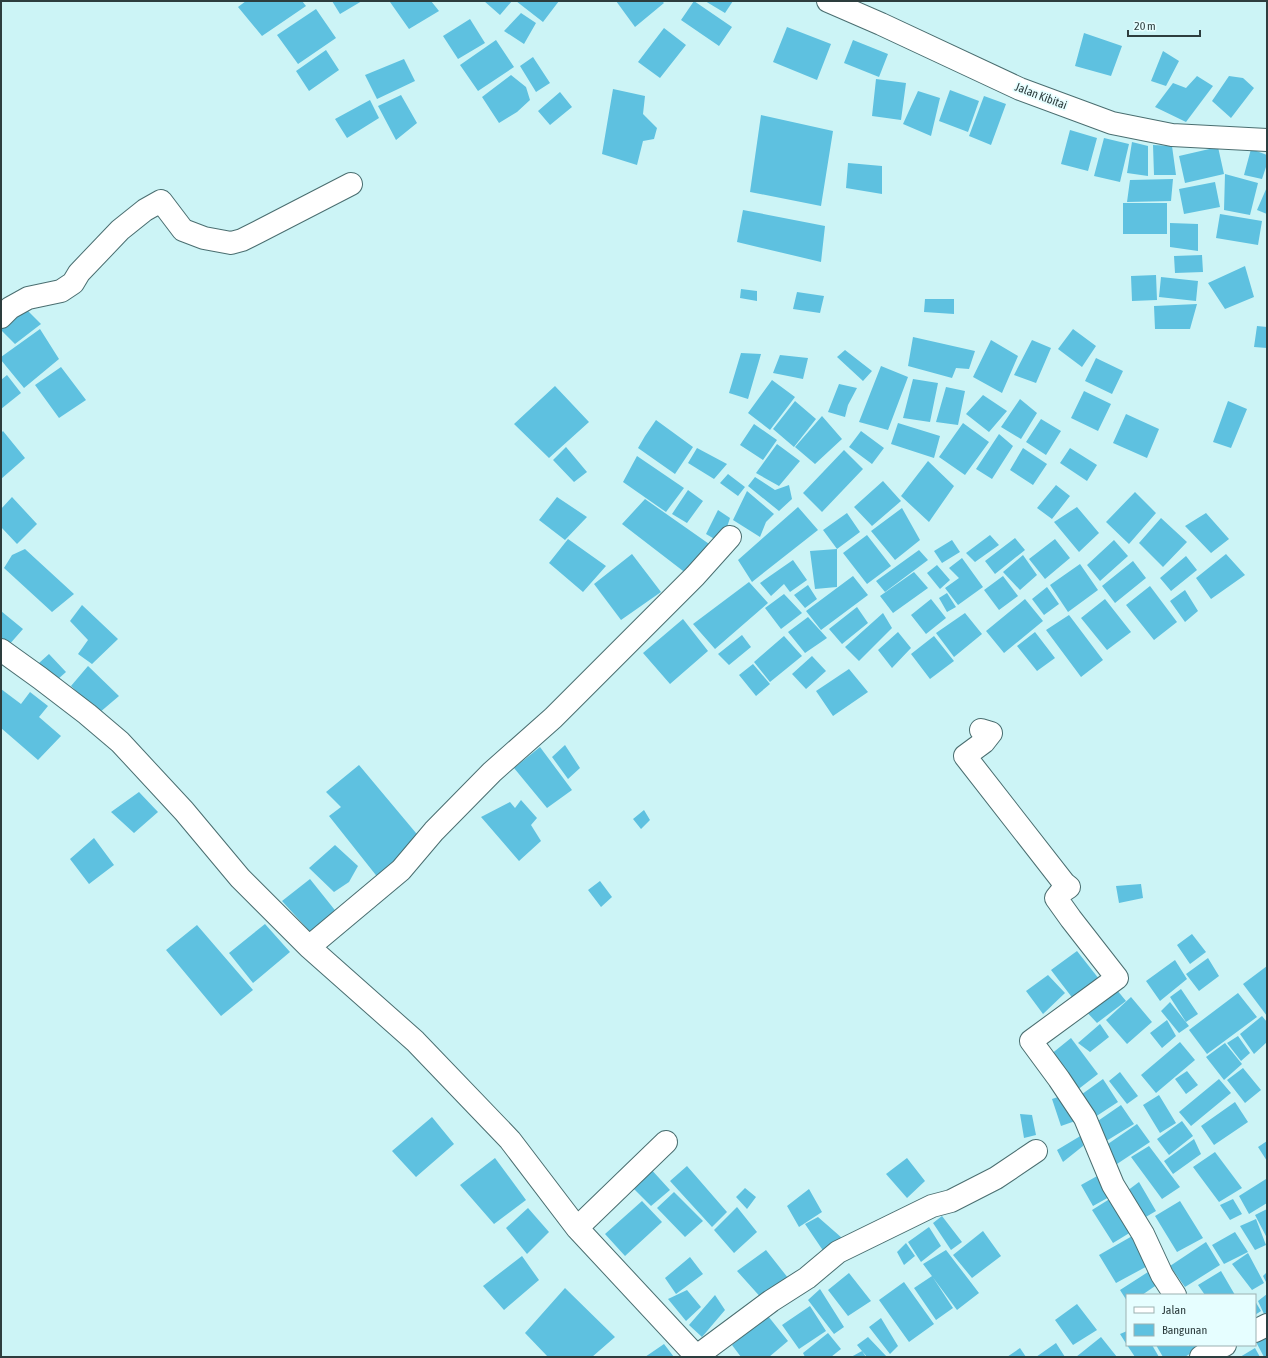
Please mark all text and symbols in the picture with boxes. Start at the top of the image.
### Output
scale bar [1128,12,1200,38]
text: 20 m [1134,19,1156,33]
street label: Jalan Kibitai [1013,80,1069,112]
legend [1126,1294,1256,1346]
text: Jalan [1162,1303,1186,1317]
text: Bangunan [1162,1323,1207,1337]

